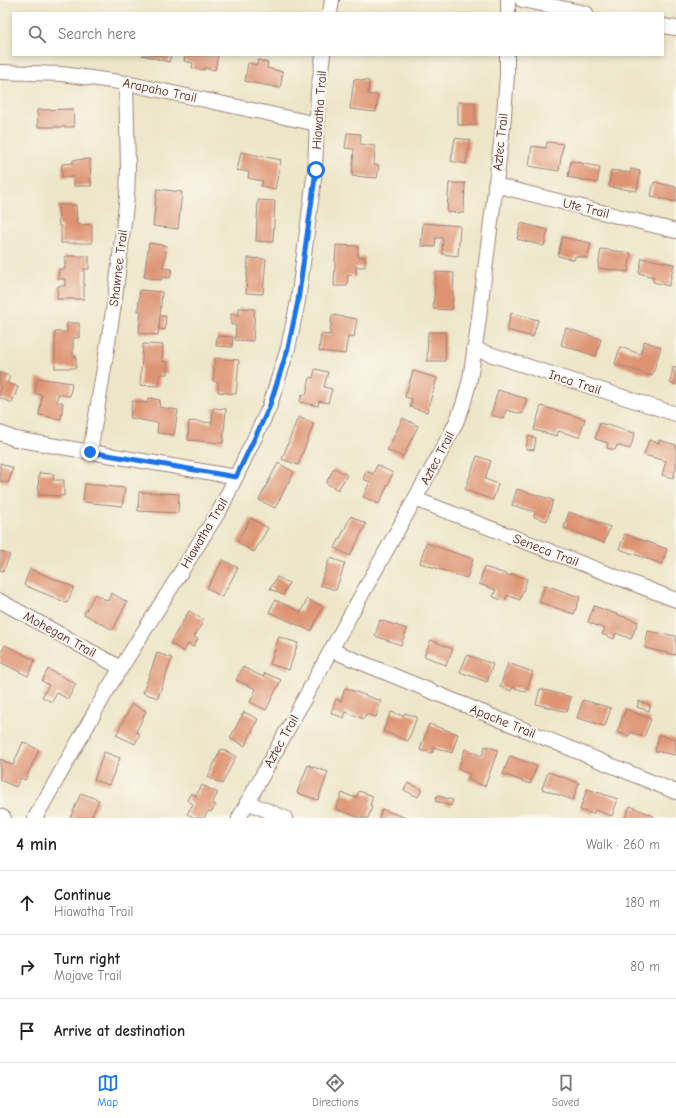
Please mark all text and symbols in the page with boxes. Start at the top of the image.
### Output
search box [12,12,664,56]
icon: search [26,23,48,45]
text: Search here [58,25,136,43]
street label: Hiawatha Trail [309,70,329,150]
street label: Arapaho Trail [122,75,198,105]
street label: Aztec Trail [490,112,510,172]
route start [307,161,325,179]
street label: Ute Trail [561,195,611,221]
street label: Shawnee Trail [106,229,130,307]
street label: Inca Trail [547,367,603,397]
street label: Aztec Trail [417,429,457,487]
route end [81,443,99,461]
street label: Hiawatha Trail [177,495,231,571]
street label: Seneca Trail [511,531,581,569]
street label: Mohegan Trail [21,608,99,660]
street label: Apache Trail [468,701,538,741]
street label: Aztec Trail [260,712,302,770]
text: 4 min [16,835,57,854]
text: Walk · 260 m [586,837,660,852]
text: Continue [54,886,111,904]
icon: ahead [16,892,38,914]
text: 180 m [625,895,660,910]
text: Hiawatha Trail [54,904,133,919]
text: Turn right [54,950,120,968]
icon: right [16,956,38,978]
text: 80 m [630,959,660,974]
text: Mojave Trail [54,968,122,983]
icon: arrive [16,1020,38,1042]
text: Arrive at destination [54,1022,185,1040]
tab: Map [97,1072,119,1109]
tab: Directions [312,1072,359,1109]
tab: Saved [552,1072,579,1109]

